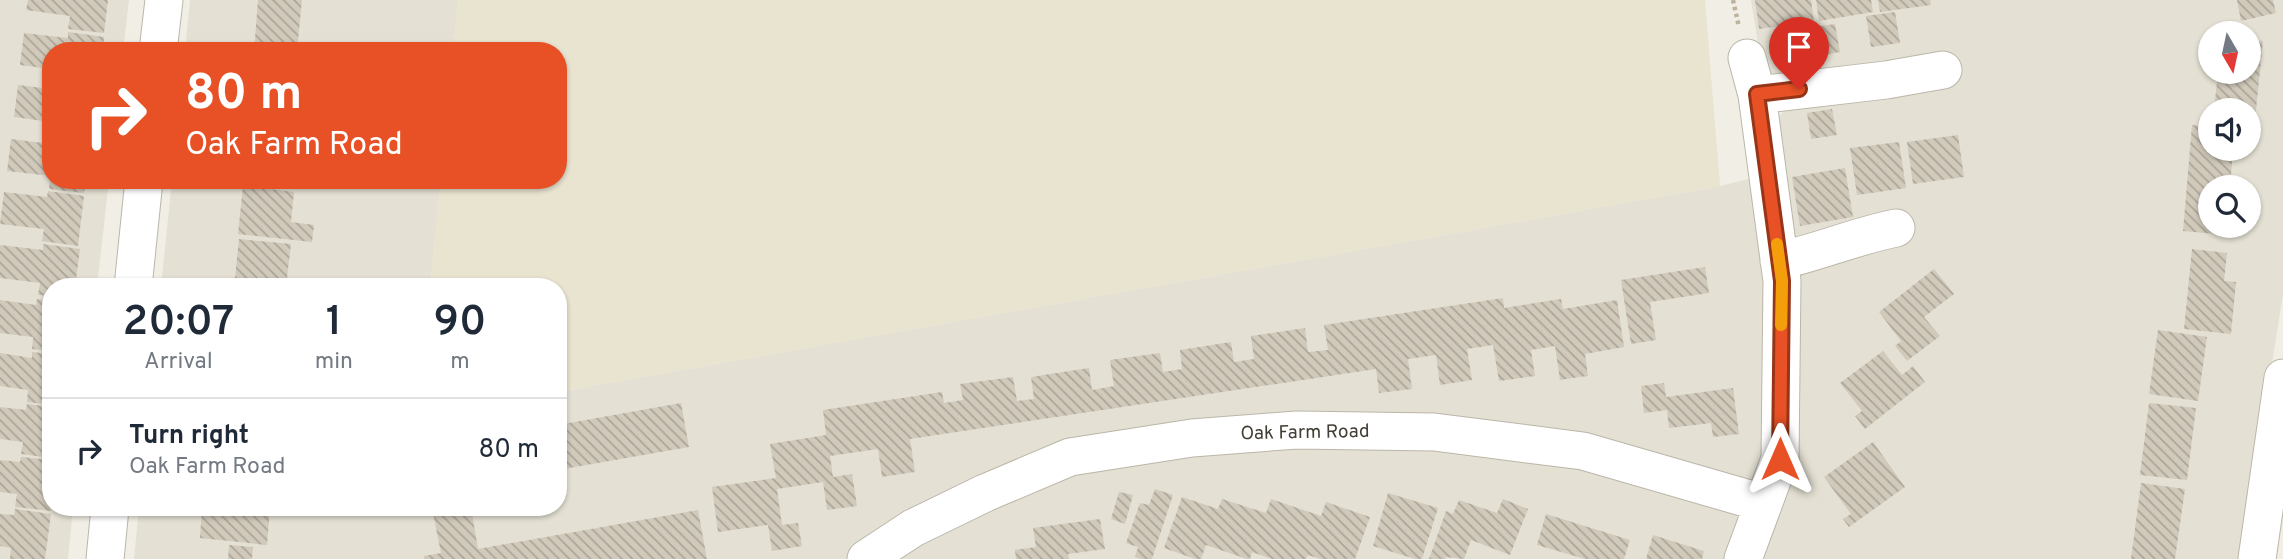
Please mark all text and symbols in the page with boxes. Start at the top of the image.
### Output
pin [1769,17,1829,89]
north arrow [2198,21,2261,84]
map controls [2198,21,2261,238]
icon: arrive [1780,28,1818,66]
text: 80 m [185,65,302,127]
icon: right [70,70,161,161]
button: sound [2198,98,2261,161]
text: Oak Farm Road [185,126,403,166]
button: search [2198,175,2261,238]
text: 20:07 [122,297,234,350]
text: 1 [326,297,342,350]
text: 90 [434,297,487,350]
text: Arrival [144,348,213,377]
text: min [315,348,353,377]
text: m [450,348,470,377]
text: Turn right [129,420,249,453]
street label: Oak Farm Road [1240,420,1370,446]
position arrow [1743,422,1817,496]
icon: right [70,432,108,470]
text: 80 m [479,434,539,467]
text: Oak Farm Road [129,453,286,482]

